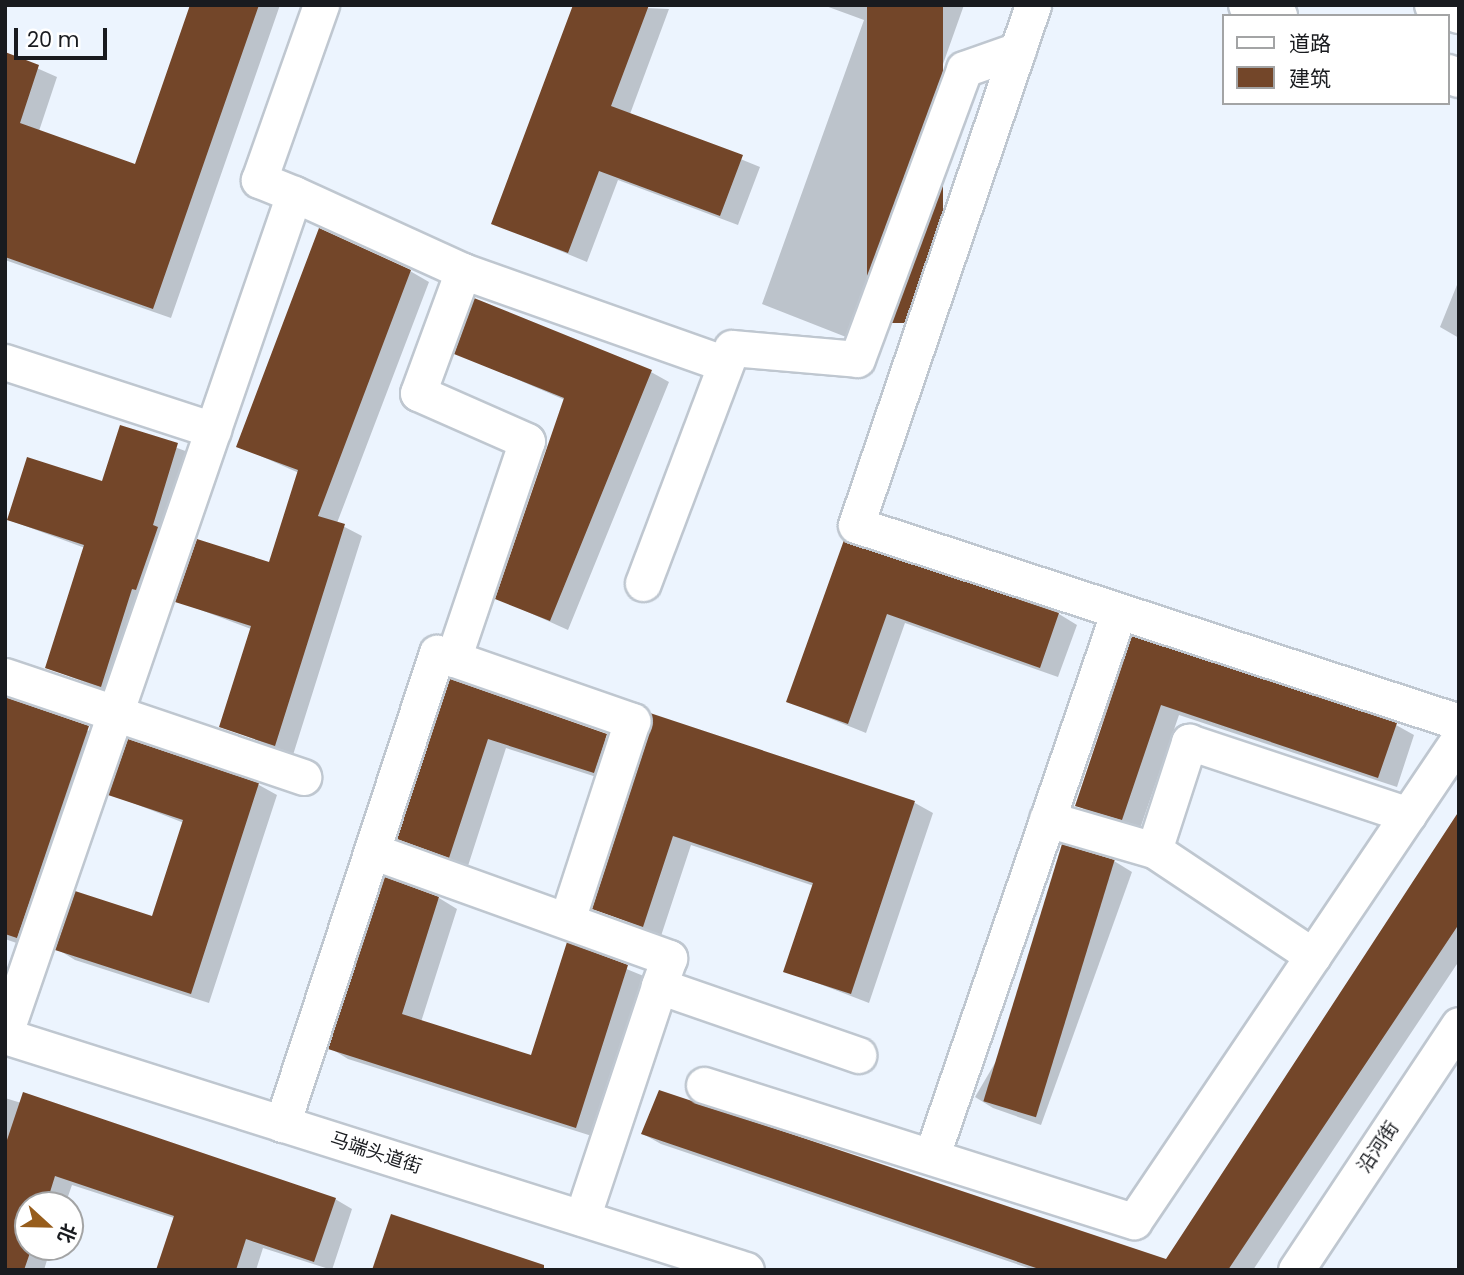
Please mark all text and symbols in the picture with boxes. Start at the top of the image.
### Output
scale bar [18,14,110,58]
legend [1222,14,1450,105]
text: 20 m [27,25,80,54]
text: 道路 [1289,29,1331,58]
text: 建筑 [1289,64,1331,93]
street label: 沿河街 [1353,1117,1403,1177]
street label: 马端头道街 [327,1127,425,1179]
north arrow [14,1191,84,1261]
text: 北 [51,1219,83,1247]

